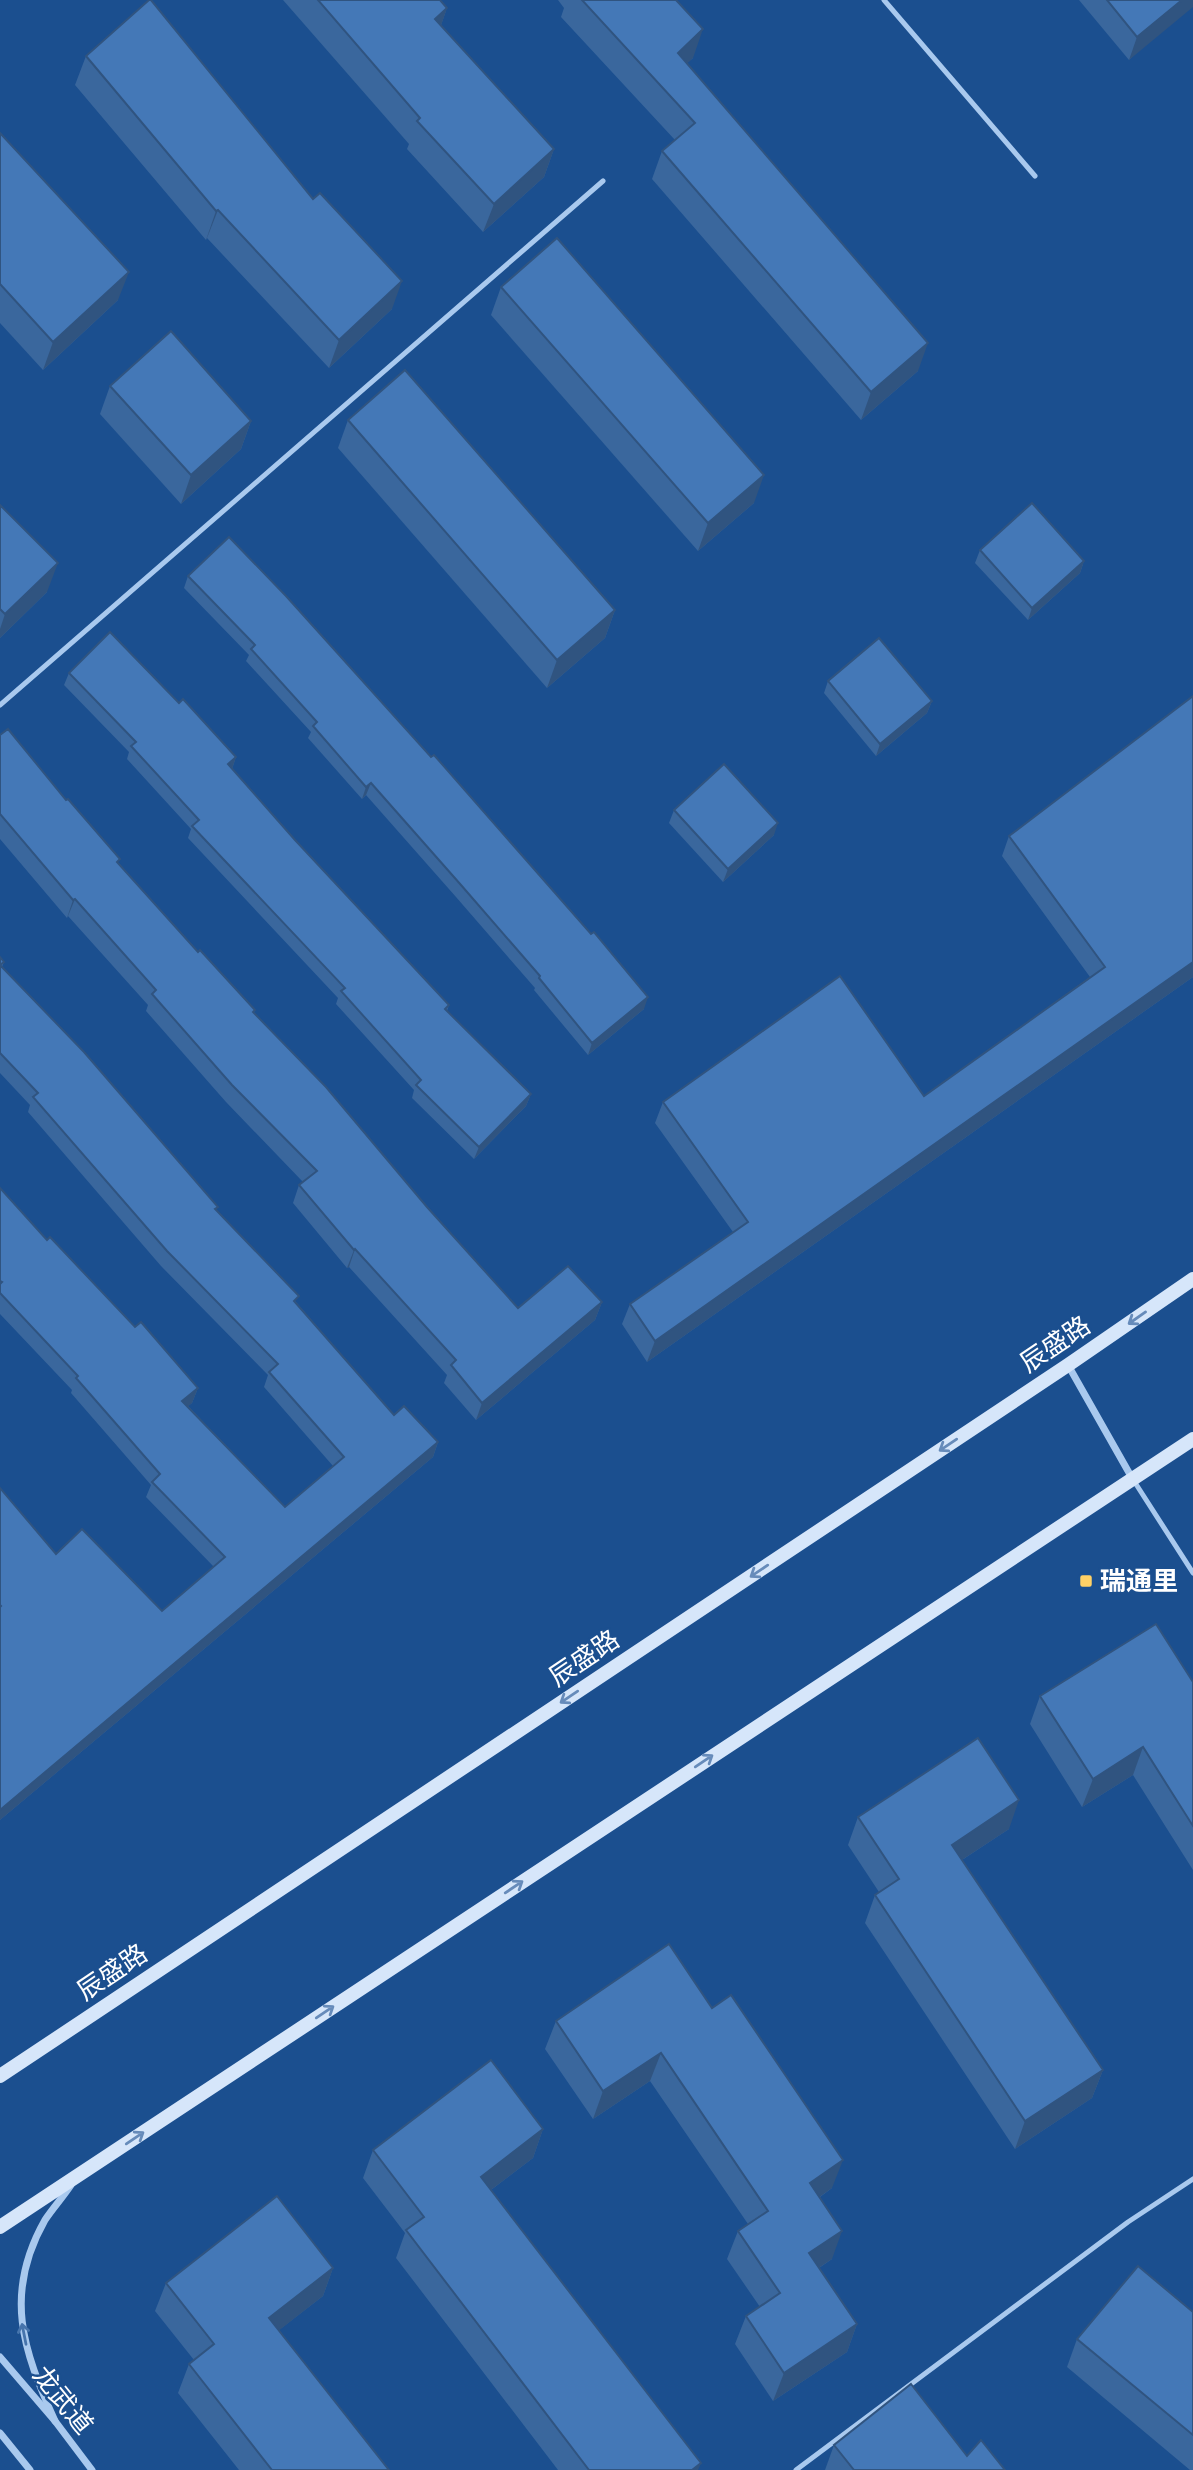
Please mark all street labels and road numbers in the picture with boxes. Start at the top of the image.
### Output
street label: 辰盛路 [1014,1309,1096,1379]
street label: 辰盛路 [543,1623,625,1693]
street label: 辰盛路 [71,1937,153,2007]
street label: 龙武道 [26,2360,100,2440]

